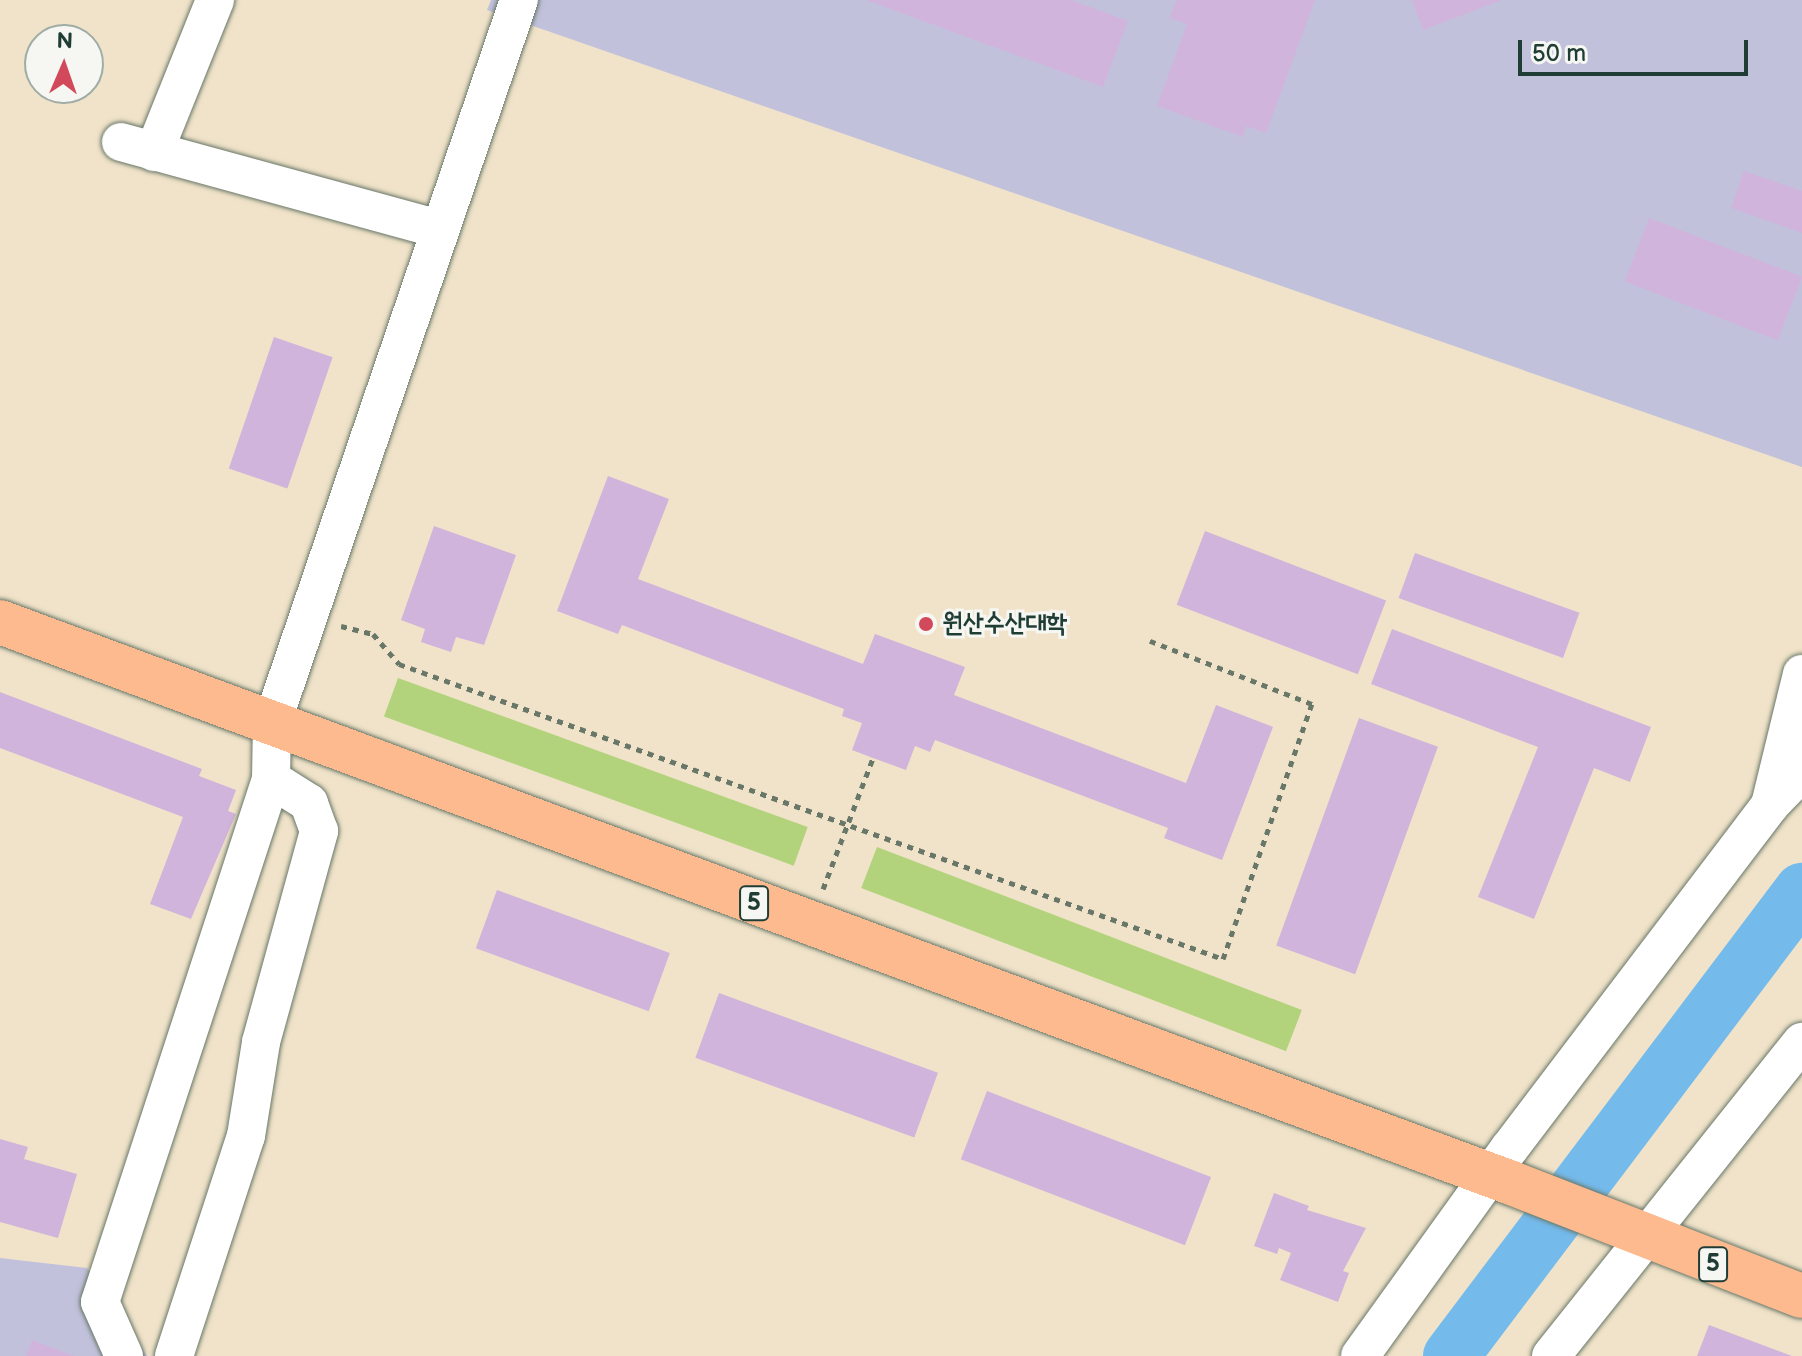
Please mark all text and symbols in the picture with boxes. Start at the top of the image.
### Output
north arrow [24,24,104,104]
scale bar [1522,24,1752,74]
text: N [56,28,74,55]
text: 50 m [1532,39,1586,68]
place label: 원산수산대학 [942,608,1068,640]
marker: 원산수산대학 [917,615,935,633]
road number: 5 [738,883,770,923]
road number: 5 [1697,1244,1729,1284]

